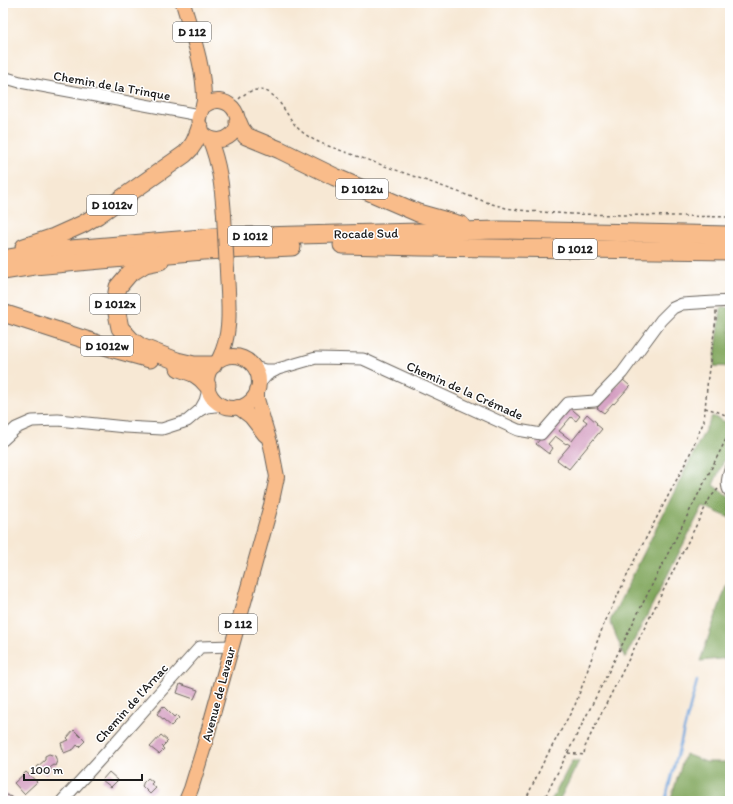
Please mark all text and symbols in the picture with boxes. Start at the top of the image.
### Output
road number: D 112 [173,22,211,42]
street label: Chemin de la Trinque [52,68,172,103]
road number: D 1012u [336,179,388,199]
road number: D 1012v [87,195,137,215]
street label: Rocade Sud [334,225,398,242]
road number: D 1012 [228,226,272,246]
road number: D 1012 [553,239,597,259]
road number: D 1012x [90,294,140,314]
road number: D 1012w [81,336,133,356]
street label: Chemin de la Crémade [404,358,525,423]
road number: D 112 [219,614,257,634]
street label: Avenue de Lavaur [199,645,238,743]
street label: Chemin de l'Arnac [92,660,171,746]
scale bar [24,756,142,782]
text: 100 m [30,763,63,777]

